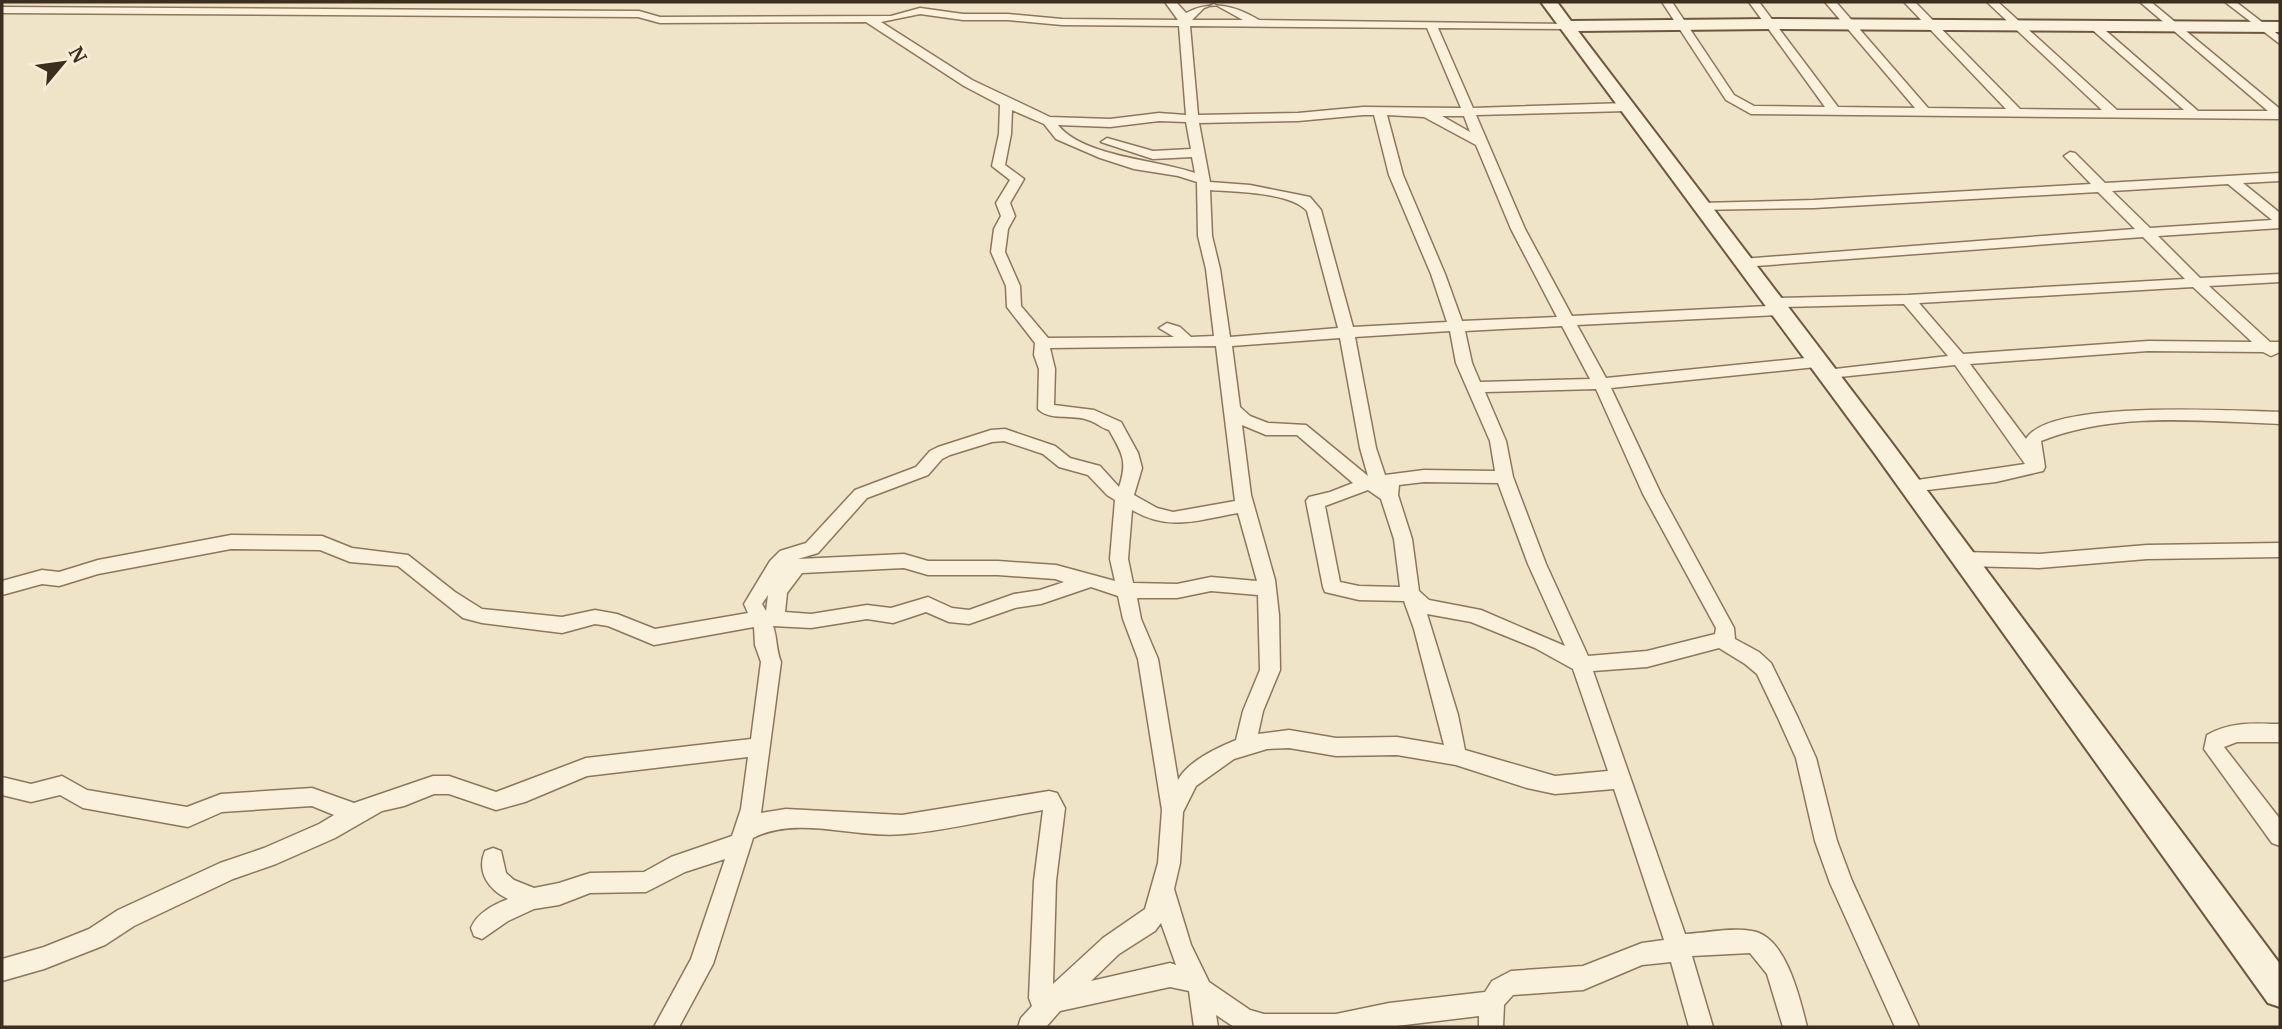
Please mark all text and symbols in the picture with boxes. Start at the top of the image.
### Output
north arrow [28,28,98,98]
text: N [64,42,92,67]

